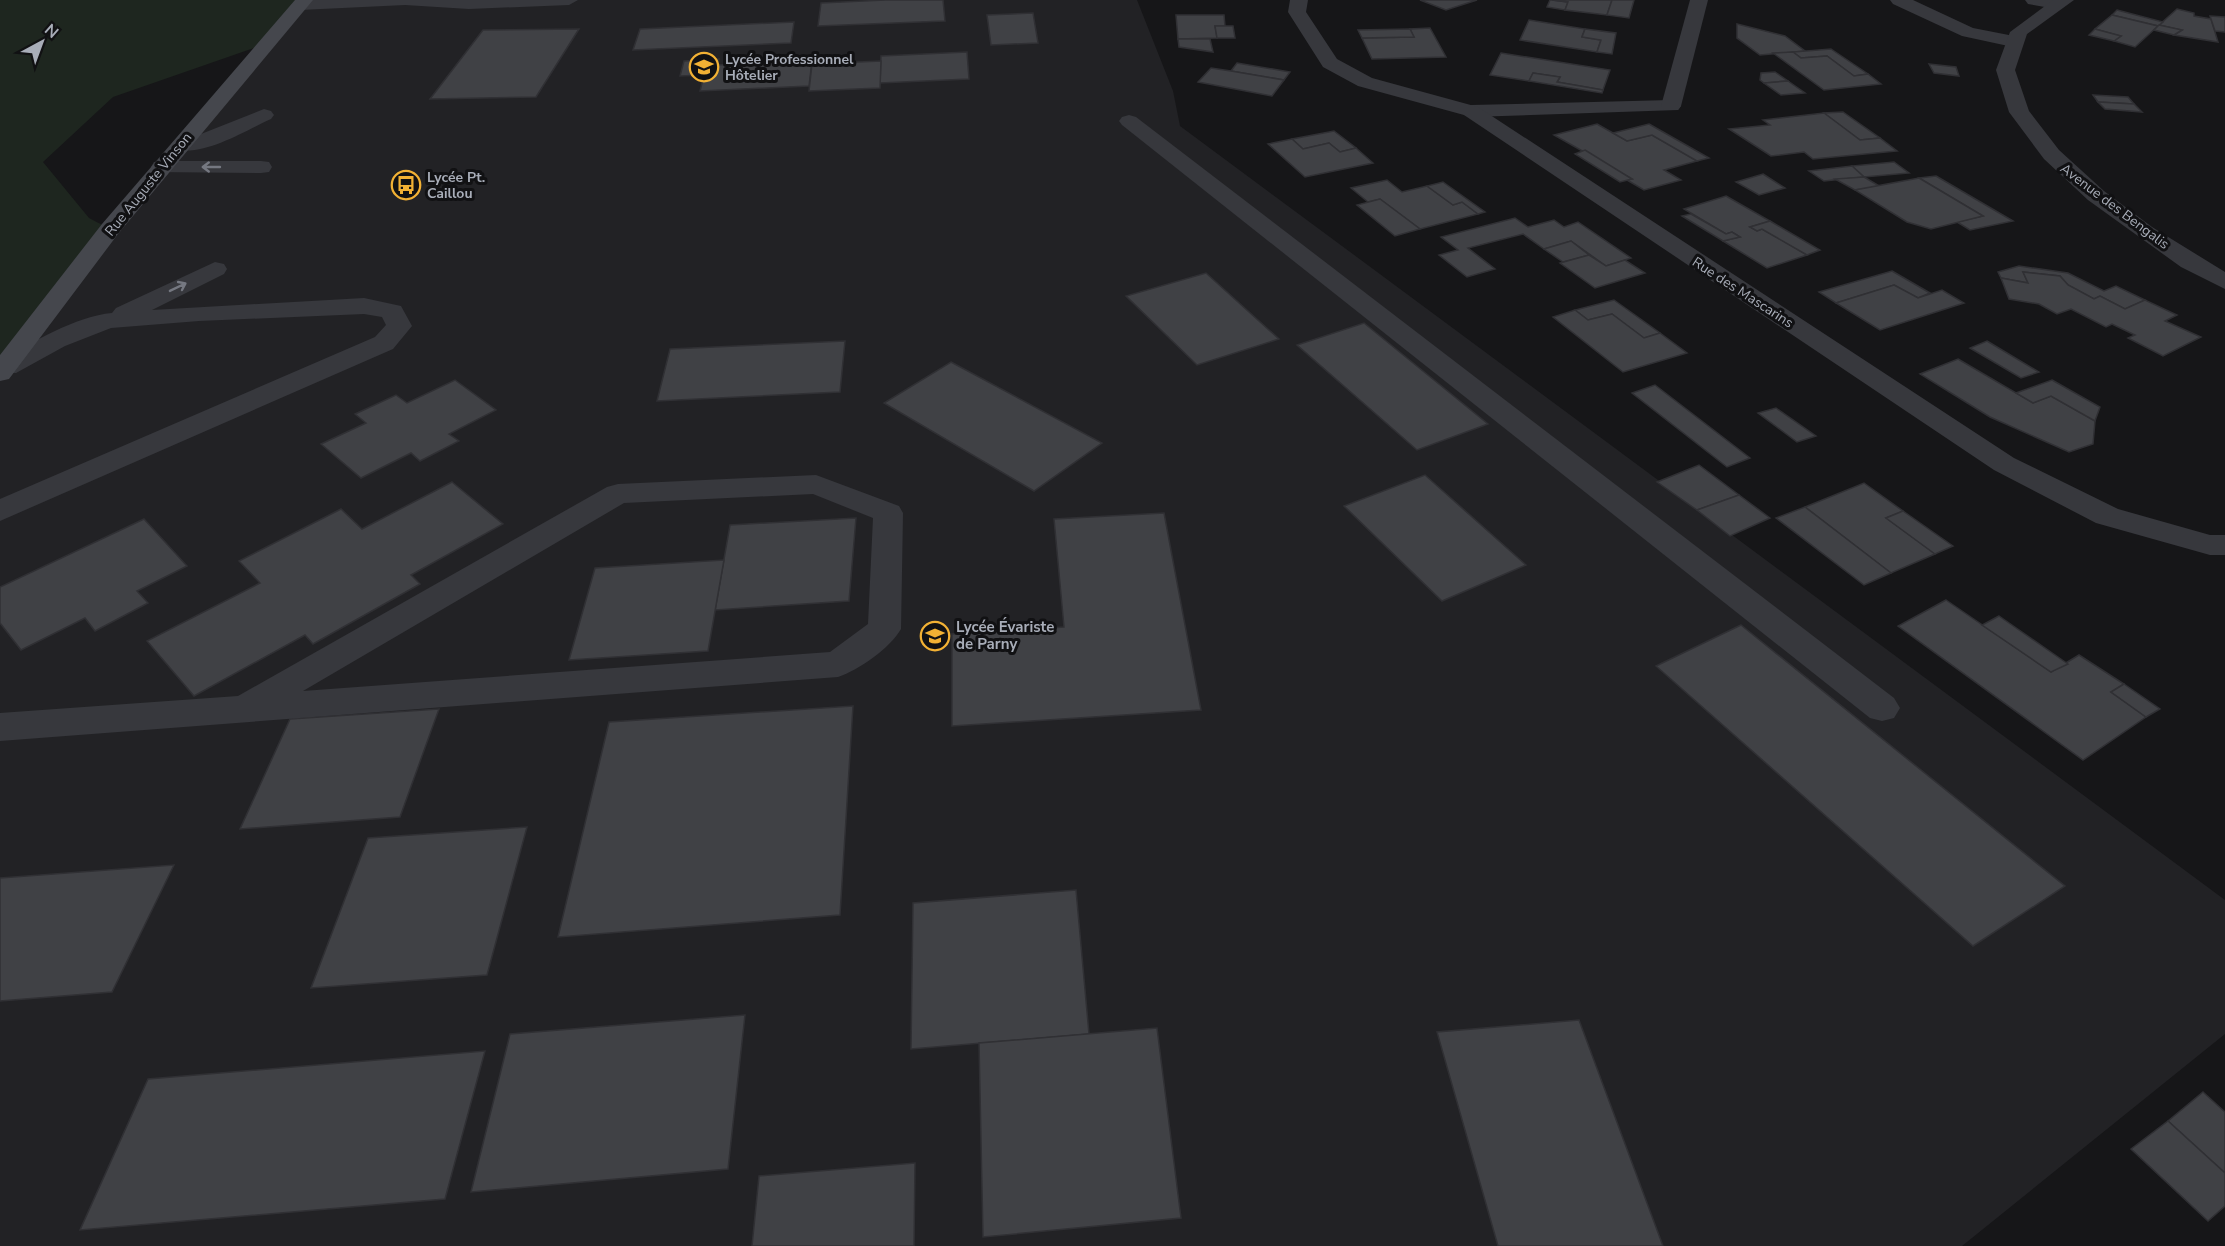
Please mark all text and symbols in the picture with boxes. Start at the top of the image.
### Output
north arrow [12,12,72,72]
text: N [39,19,63,44]
place label: Lycée Professionnel Hôtelier [725,50,854,85]
school or university icon: Lycée Professionnel Hôtelier [688,51,720,83]
street label: Rue Auguste Vinson [101,129,196,240]
street label: Avenue des Bengalis [2056,159,2173,254]
one-way arrow [202,161,222,173]
place label: Lycée Pt. Caillou [427,168,485,203]
bus stop icon: Lycée Pt. Caillou [390,169,422,201]
street label: Rue des Mascarins [1688,253,1797,332]
one-way arrow [169,280,187,292]
place label: Lycée Évariste de Parny [956,617,1054,654]
school or university icon: Lycée Évariste de Parny [919,620,951,652]

